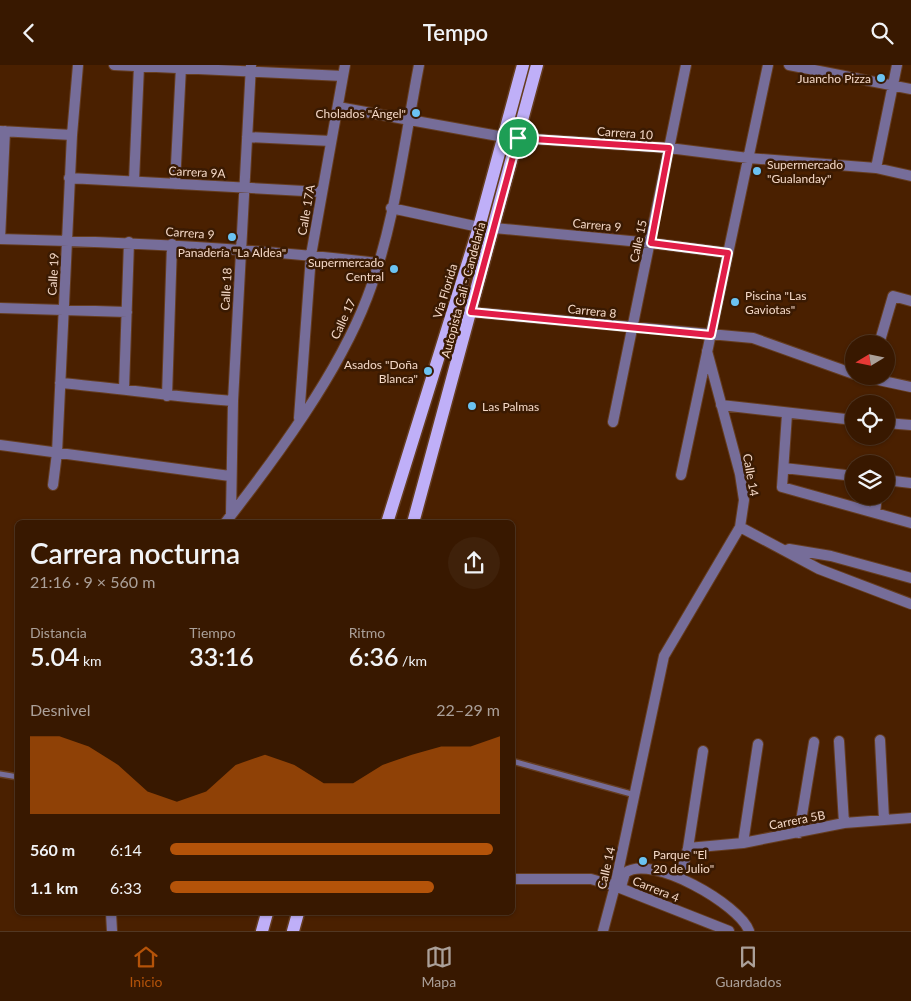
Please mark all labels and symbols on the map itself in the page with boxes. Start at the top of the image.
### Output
place label: Juancho Pizza [798,71,871,86]
marker: Juancho Pizza [875,72,887,84]
place label: Cholados "Ángel" [316,106,406,121]
marker: Cholados "Ángel" [410,107,422,119]
pin [497,117,539,159]
street label: Carrera 10 [597,124,654,142]
place label: Supermercado "Gualanday" [767,157,843,186]
street label: Carrera 9A [168,163,227,181]
marker: Supermercado "Gualanday" [751,165,763,177]
street label: Calle 17A [294,183,318,236]
street label: Carrera 9 [572,215,622,235]
street label: Calle 15 [626,218,650,264]
street label: Autopista Cali - Candelaria [438,220,488,360]
street label: Carrera 9 [165,224,215,242]
marker: Panadería "La Aldea" [226,231,238,243]
place label: Panadería "La Aldea" [178,245,286,260]
street label: Calle 19 [44,252,62,296]
place label: Supermercado Central [308,255,384,284]
street label: Via Florida [430,262,460,320]
marker: Supermercado Central [388,263,400,275]
street label: Calle 18 [217,267,235,311]
place label: Piscina "Las Gaviotas" [745,288,806,317]
street label: Calle 17 [327,296,359,342]
marker: Piscina "Las Gaviotas" [729,296,741,308]
street label: Carrera 8 [567,301,617,321]
north arrow [845,335,895,385]
place label: Asados "Doña Blanca" [344,357,418,386]
marker: Asados "Doña Blanca" [422,365,434,377]
place label: Las Palmas [482,399,539,414]
marker: Las Palmas [466,400,478,412]
street label: Calle 14 [740,453,762,497]
street label: Carrera 5B [768,807,827,833]
street label: Calle 14 [594,845,618,891]
place label: Parque "El 20 de Julio" [653,847,714,876]
marker: Parque "El 20 de Julio" [637,855,649,867]
street label: Carrera 4 [630,873,682,905]

